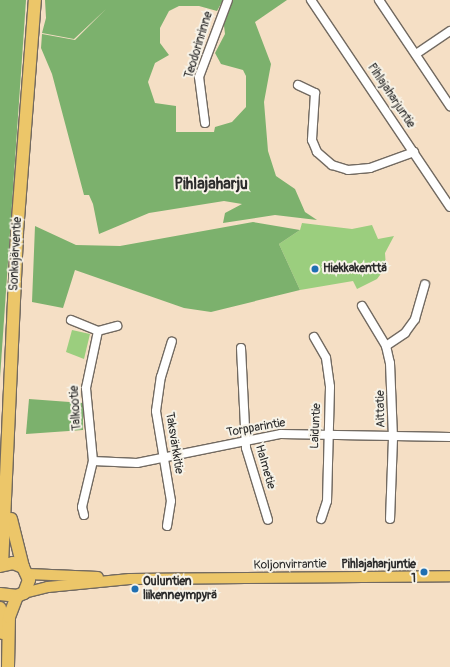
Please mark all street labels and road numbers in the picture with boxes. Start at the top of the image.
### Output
street label: Teodorinrinne [182,10,216,80]
street label: Pihlajaharjuntie [364,61,418,131]
street label: Sonkajärventie [7,217,25,291]
street label: Talkootie [67,385,85,431]
street label: Aittatie [373,390,389,428]
street label: Laiduntie [308,403,324,449]
street label: Taksvärkkitie [162,411,186,475]
street label: Torpparintie [225,416,287,440]
street label: Halmetie [252,443,278,491]
street label: Koljonvirrantie [253,557,327,573]

